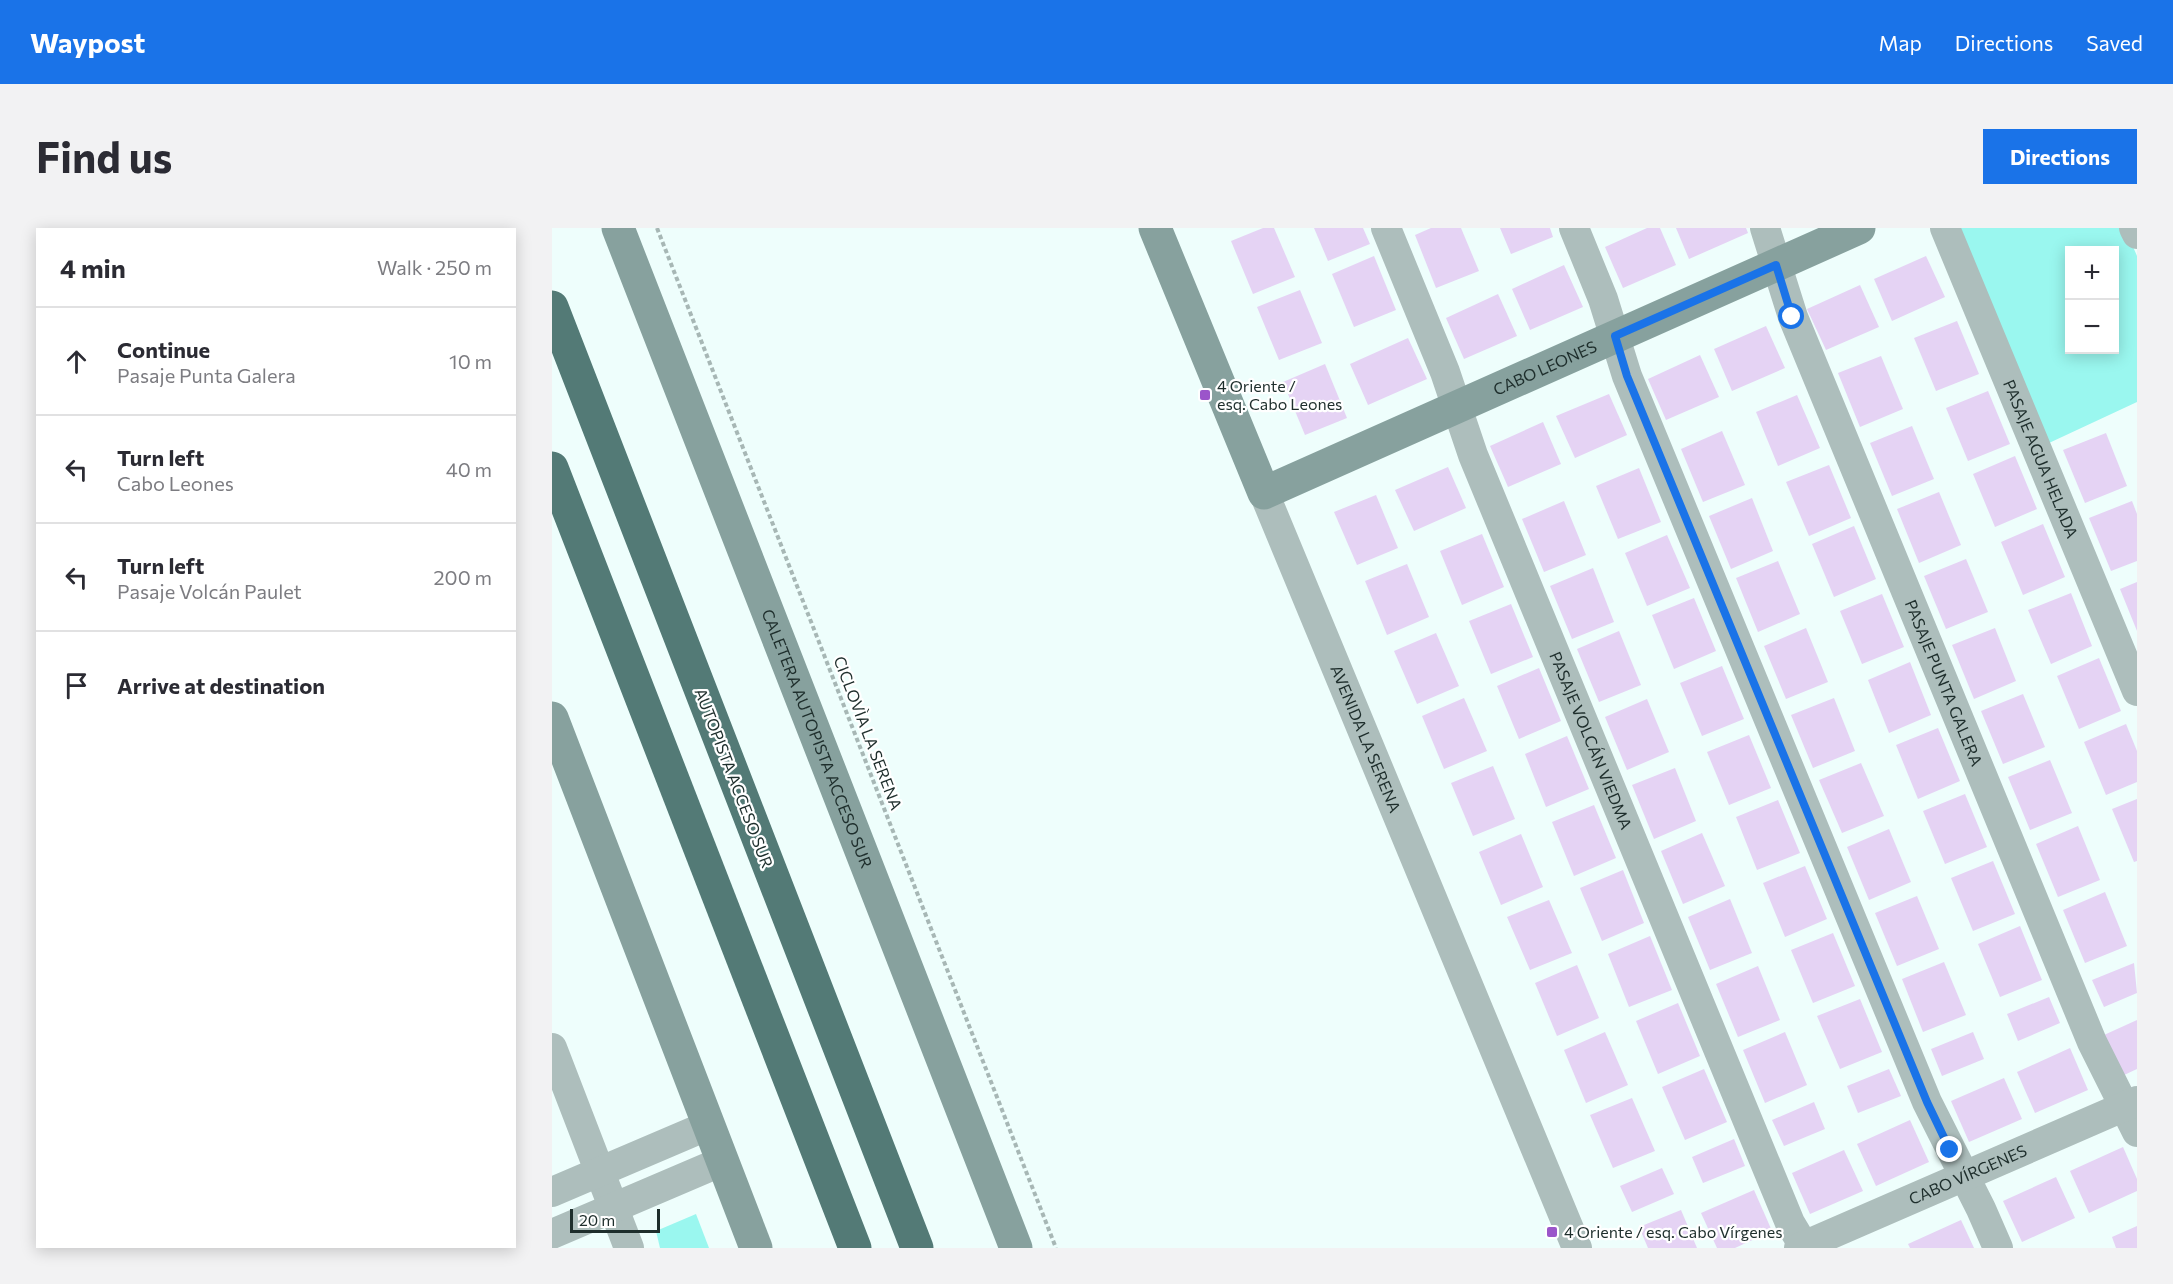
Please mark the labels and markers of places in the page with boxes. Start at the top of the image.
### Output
place label: 4 Oriente / esq. Cabo Leones [1217,376,1342,413]
marker: 4 Oriente / esq. Cabo Leones [1198,388,1212,402]
place label: 4 Oriente / esq. Cabo Vírgenes [1564,1222,1782,1241]
marker: 4 Oriente / esq. Cabo Vírgenes [1545,1225,1559,1239]

